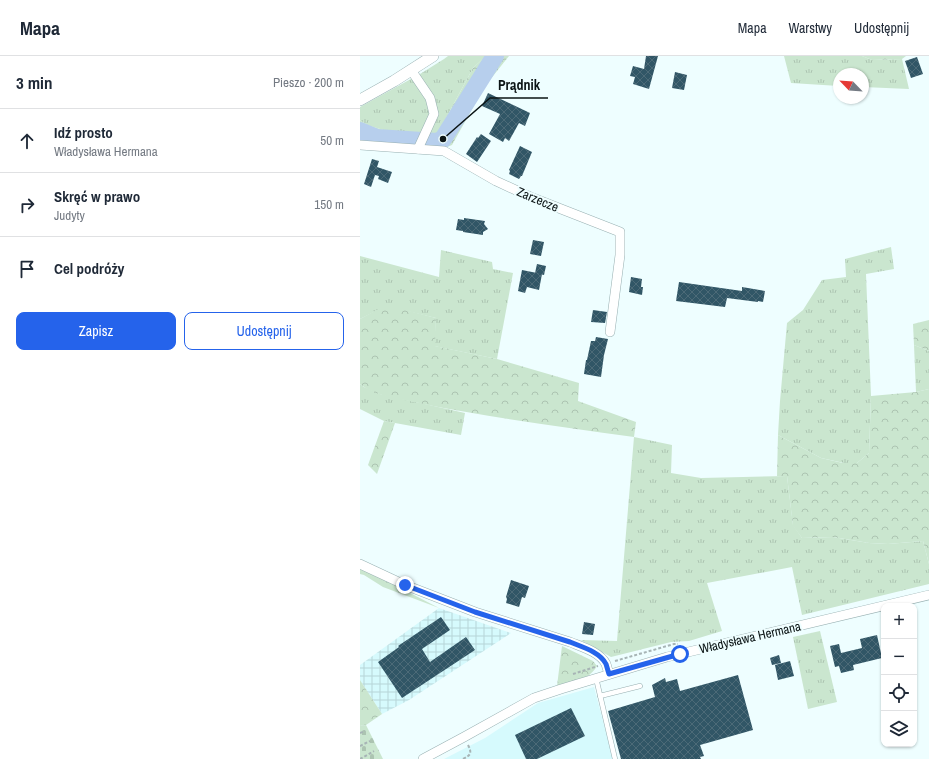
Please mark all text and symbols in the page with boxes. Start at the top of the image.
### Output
text: Mapa [20,15,60,41]
text: Mapa [738,19,767,37]
text: Warstwy [789,19,832,37]
text: Udostępnij [854,19,909,37]
north arrow [833,68,869,104]
text: 3 min [16,71,52,94]
callout: Prądnik [490,72,548,98]
text: Pieszo · 200 m [273,74,344,91]
text: Prądnik [498,76,541,94]
text: Idź prosto [54,122,113,143]
icon: ahead [16,130,38,152]
text: 50 m [320,132,344,149]
text: Władysława Hermana [54,143,158,160]
street label: Zarzecze [514,183,561,216]
text: Skręć w prawo [54,186,140,207]
icon: right [16,194,38,216]
text: 150 m [314,196,344,213]
text: Judyty [54,207,85,224]
icon: arrive [16,258,38,280]
text: Cel podróży [54,258,124,279]
button: Zapisz [16,312,176,350]
button: Udostępnij [184,312,344,350]
route end [396,576,414,594]
map controls [881,603,917,747]
button: + [881,603,917,639]
street label: Władysława Hermana [698,618,803,657]
button: − [881,639,917,675]
route start [671,645,689,663]
button: locate [881,675,917,711]
button: layers [881,711,917,747]

